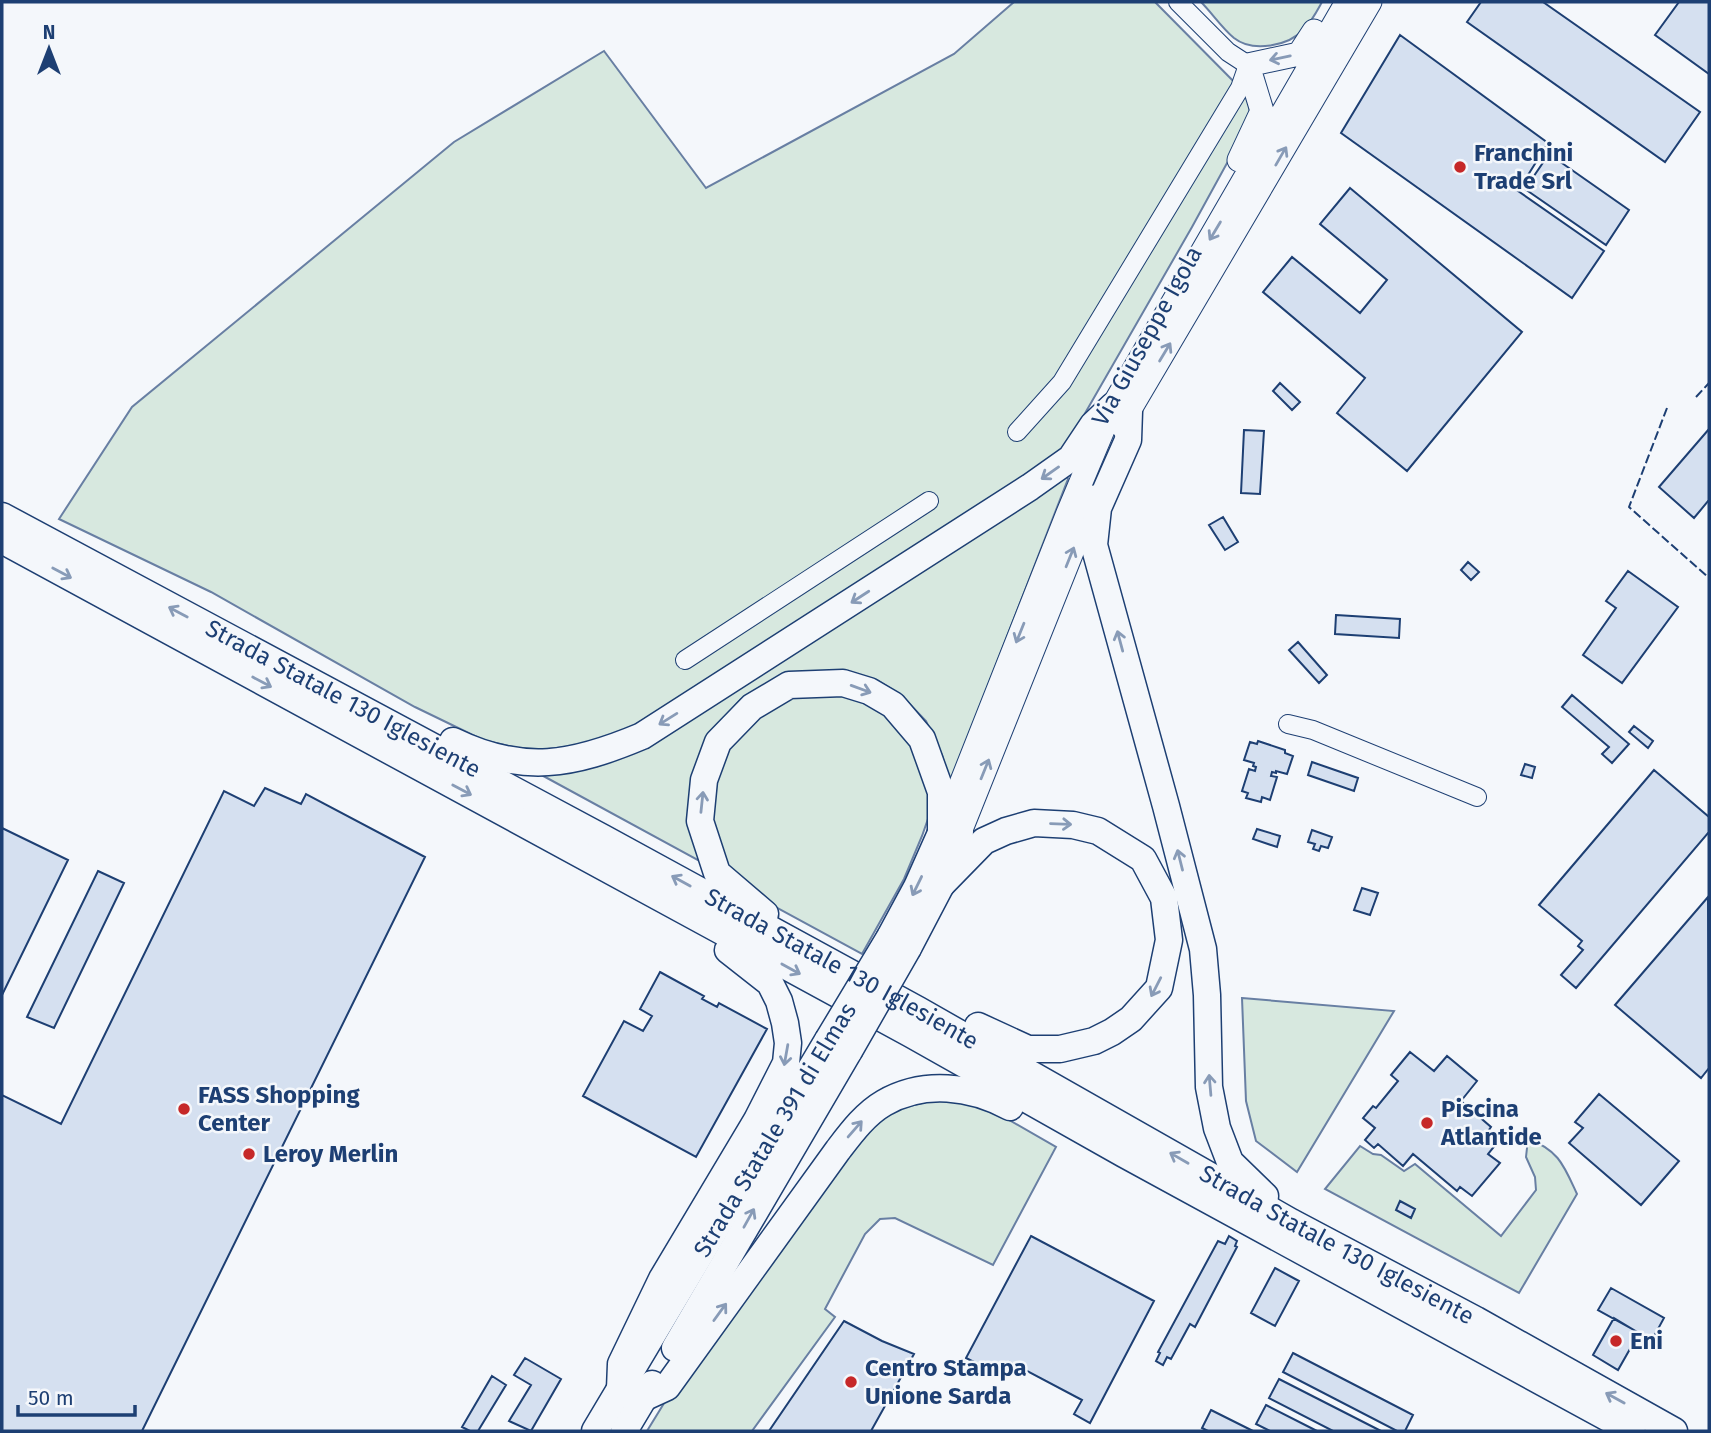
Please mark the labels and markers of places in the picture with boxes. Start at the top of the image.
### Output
place label: Franchini Trade Srl [1474,139,1573,195]
marker: Franchini Trade Srl [1452,159,1468,175]
place label: FASS Shopping Center [198,1081,360,1137]
place label: Piscina Atlantide [1440,1095,1542,1151]
marker: FASS Shopping Center [176,1101,192,1117]
marker: Piscina Atlantide [1419,1115,1435,1131]
place label: Leroy Merlin [263,1140,398,1168]
marker: Leroy Merlin [241,1146,257,1162]
place label: Eni [1630,1327,1663,1355]
marker: Eni [1608,1333,1624,1349]
place label: Centro Stampa Unione Sarda [865,1354,1027,1410]
marker: Centro Stampa Unione Sarda [843,1374,859,1390]

